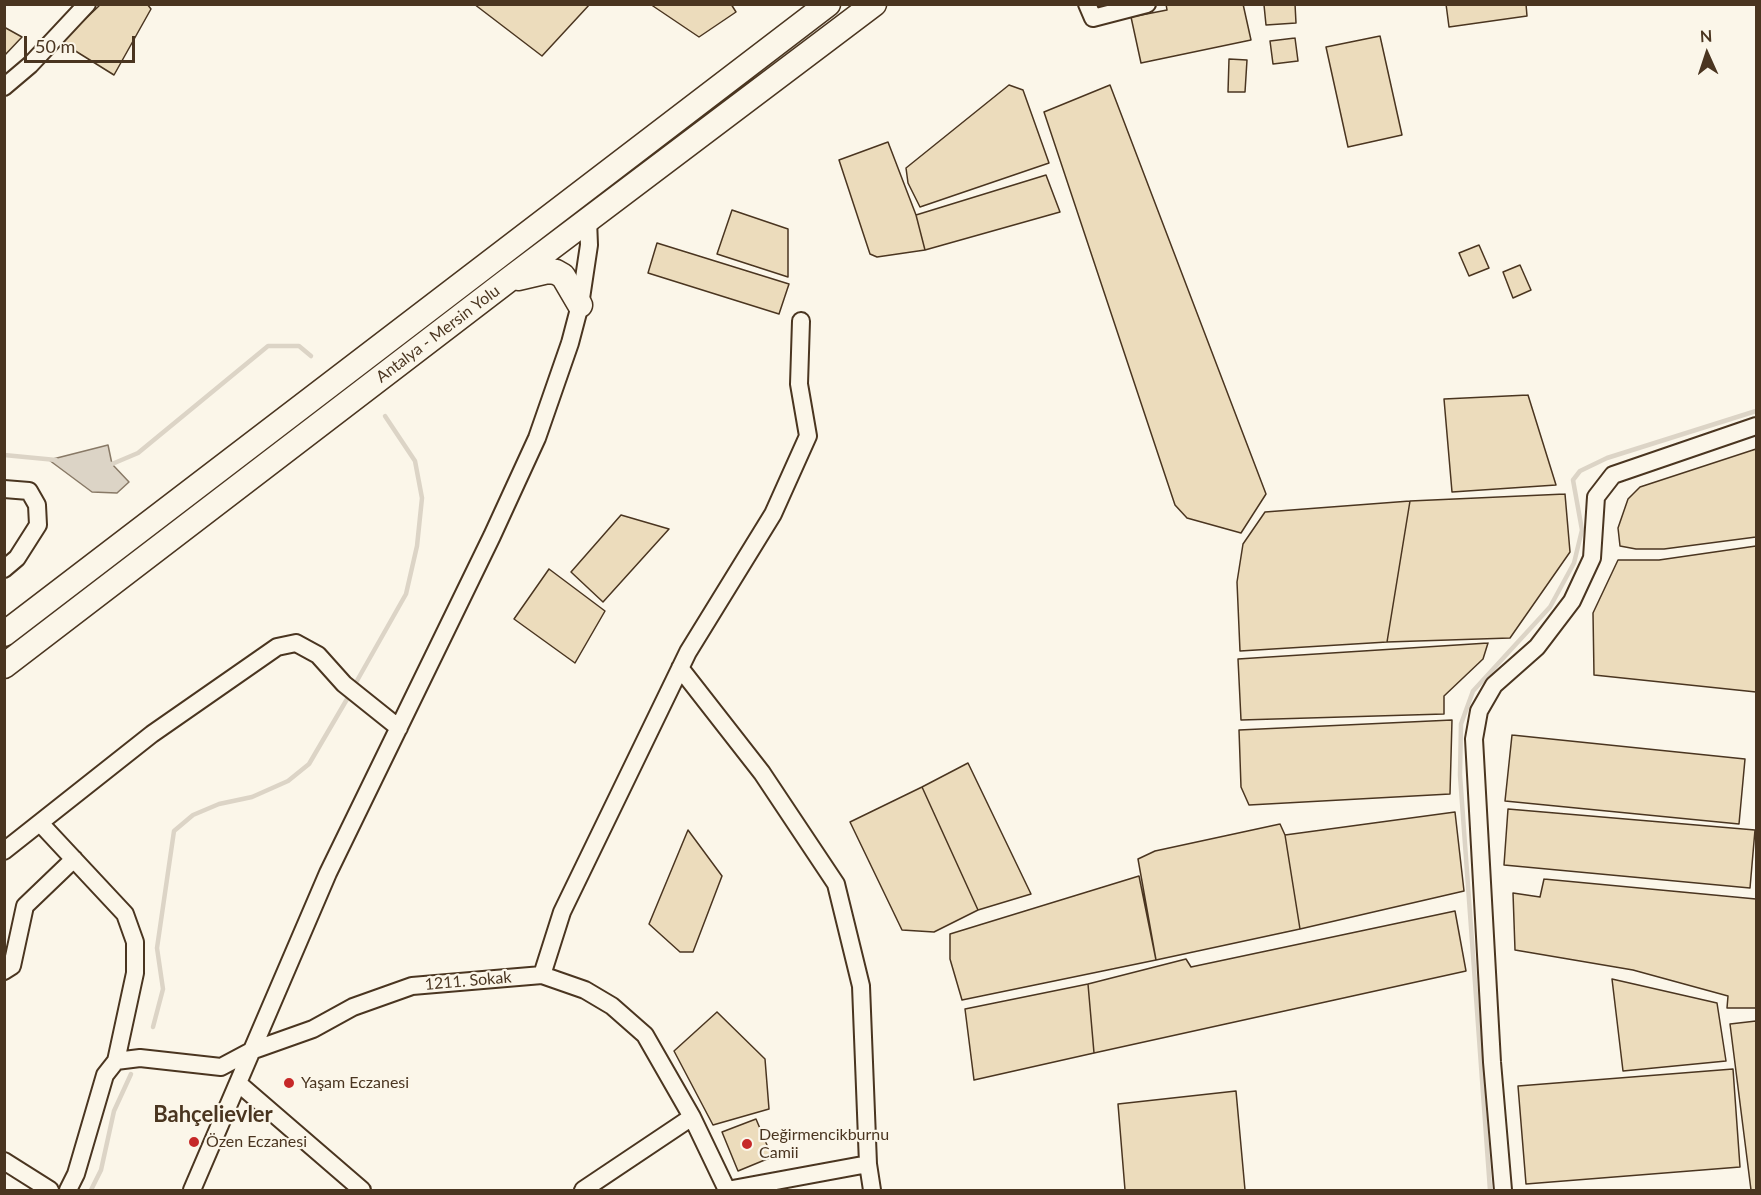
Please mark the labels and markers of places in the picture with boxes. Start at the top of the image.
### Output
place label: Yaşam Eczanesi [301,1073,409,1093]
marker: Yaşam Eczanesi [282,1076,296,1090]
place label: Değirmencikburnu Camii [759,1125,889,1163]
place label: Özen Eczanesi [206,1132,307,1152]
marker: Özen Eczanesi [187,1135,201,1149]
marker: Değirmencikburnu Camii [740,1137,754,1151]

